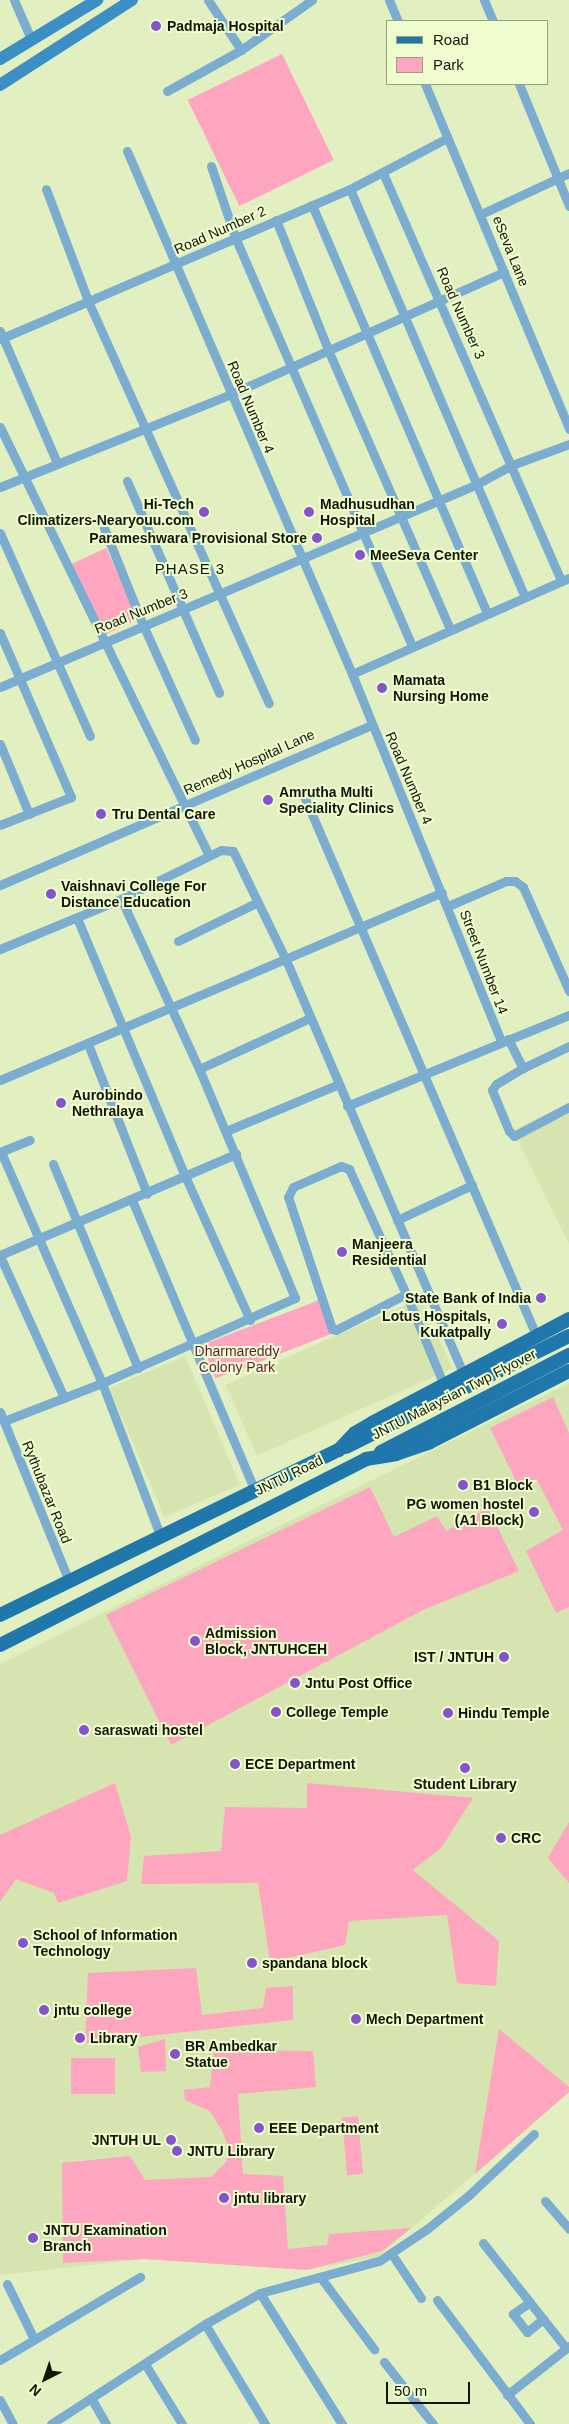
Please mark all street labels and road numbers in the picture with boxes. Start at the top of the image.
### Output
street label: Road Number 2 [171,202,269,258]
street label: eSeva Lane [489,213,533,289]
street label: Road Number 3 [433,264,489,362]
street label: Road Number 4 [224,358,278,456]
street label: Road Number 3 [92,585,190,637]
street label: Remedy Hospital Lane [181,726,317,798]
street label: Road Number 4 [382,729,436,827]
street label: Street Number 14 [456,907,512,1017]
street label: JNTU Malaysian Twp Flyover [369,1345,539,1443]
street label: Rythubazar Road [19,1438,75,1546]
street label: JNTU Road [252,1451,326,1499]

